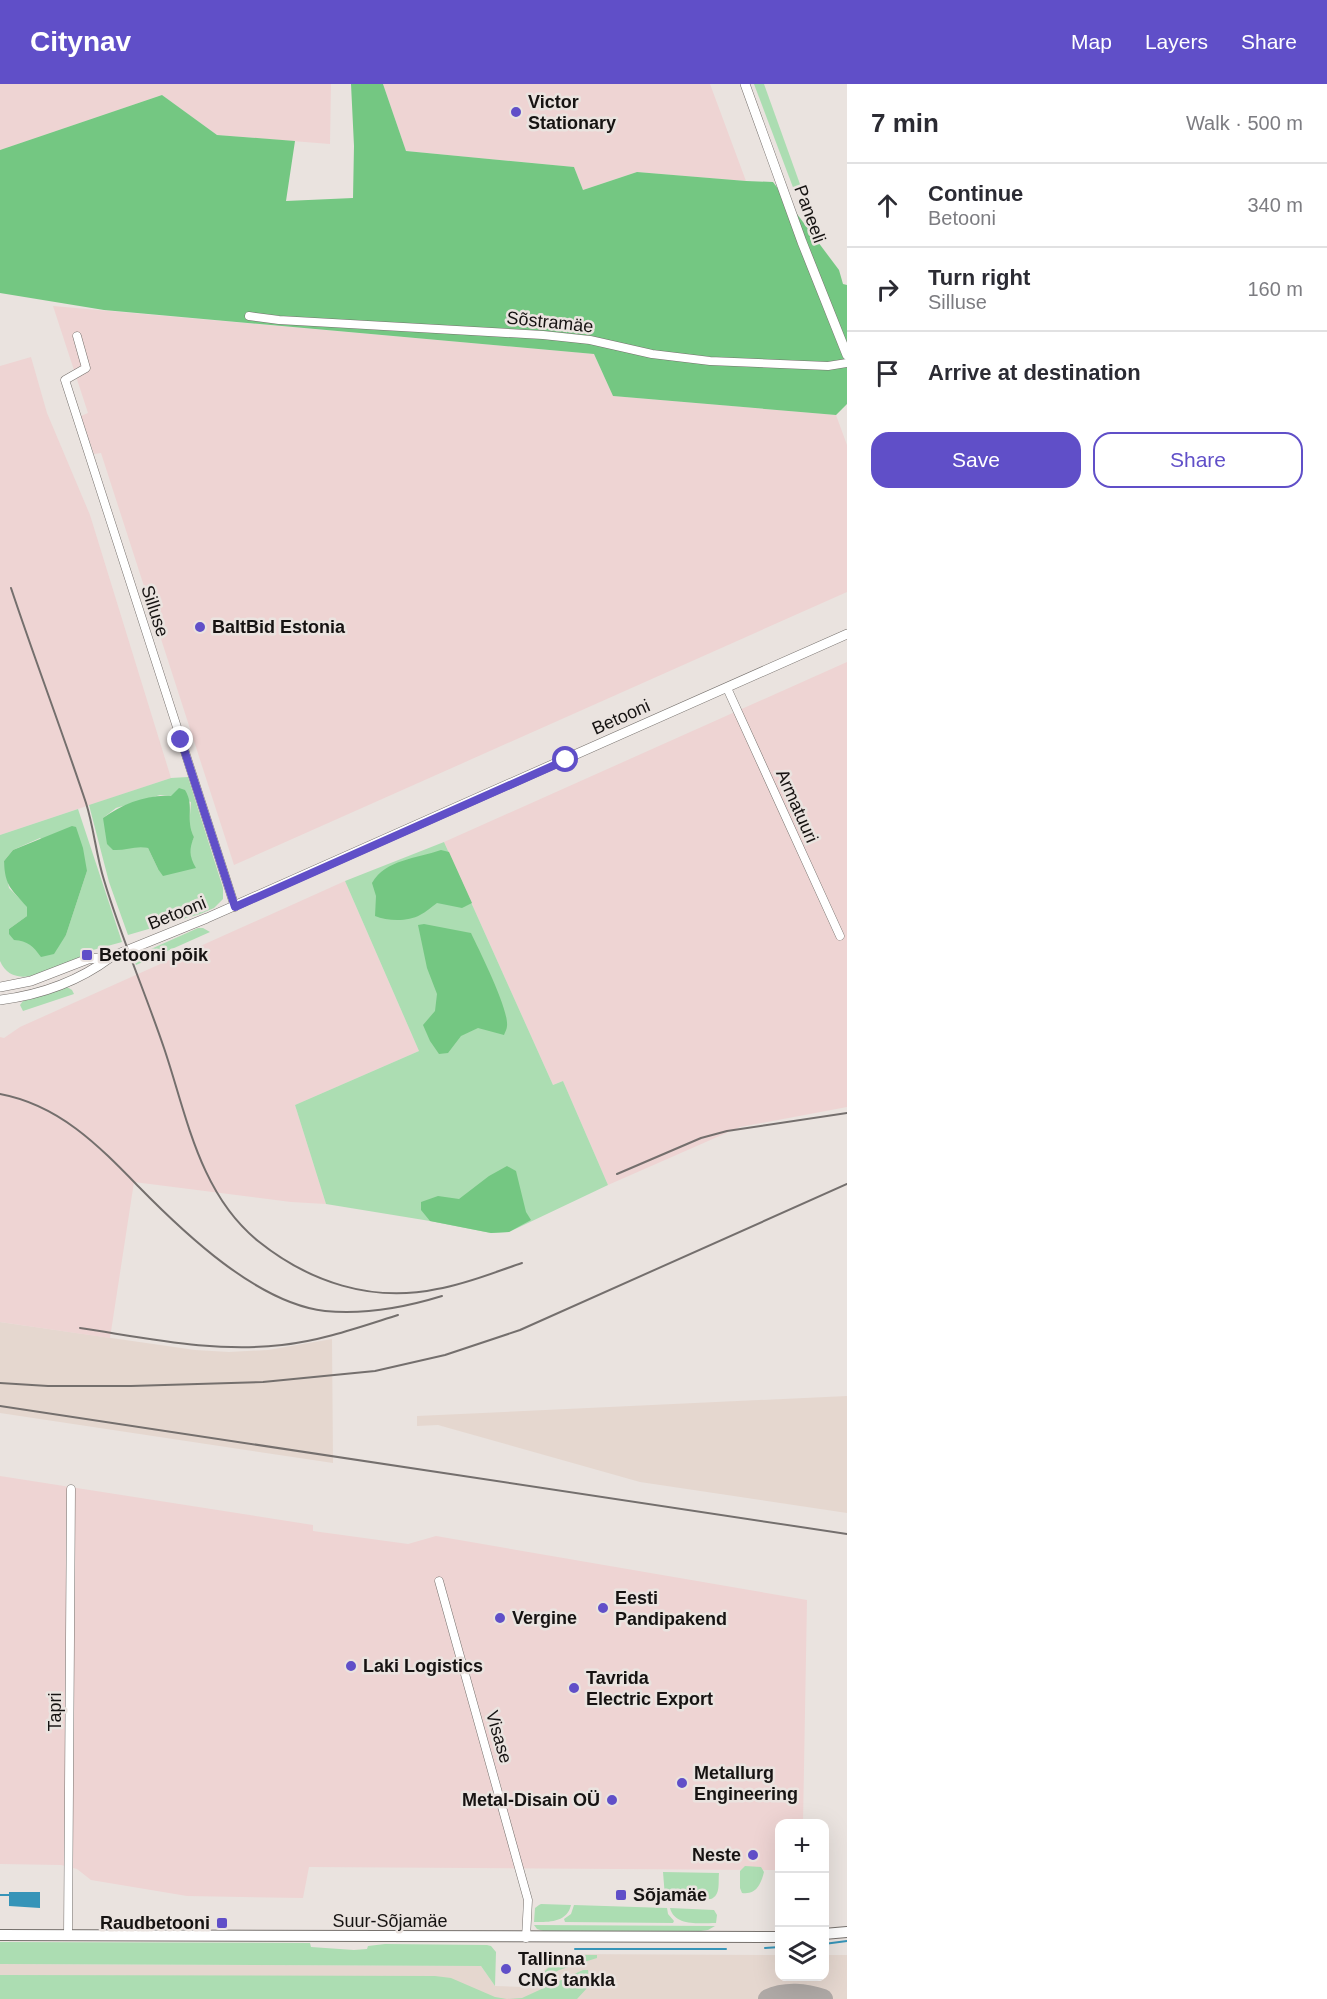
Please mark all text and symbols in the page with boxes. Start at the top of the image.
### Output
text: Citynav [30,26,131,57]
text: Map [1071,30,1112,53]
text: Layers [1145,30,1208,53]
text: Share [1241,30,1297,53]
place label: Victor Stationary [528,92,616,133]
marker: Victor Stationary [509,105,523,119]
text: 7 min [871,108,939,138]
text: Walk · 500 m [1186,112,1303,134]
text: Continue [928,181,1023,206]
street label: Paneeli [790,182,830,246]
icon: ahead [871,189,904,222]
text: 340 m [1247,194,1303,216]
text: Betooni [928,207,996,229]
text: Turn right [928,265,1030,290]
icon: right [871,273,904,306]
text: 160 m [1247,278,1303,300]
text: Silluse [928,291,987,313]
street label: Sõstramäe [506,308,594,336]
icon: arrive [871,357,904,390]
text: Arrive at destination [928,360,1141,385]
button: Save [871,432,1081,488]
button: Share [1093,432,1303,488]
street label: Silluse [137,583,173,639]
place label: BaltBid Estonia [212,617,346,637]
marker: BaltBid Estonia [193,620,207,634]
street label: Betooni [589,695,653,739]
route end [167,726,193,752]
route start [552,746,578,772]
street label: Armatuuri [772,766,822,846]
street label: Betooni [145,892,209,934]
place label: Betooni põik [99,945,209,965]
marker: Betooni põik [80,948,94,962]
place label: Eesti Pandipakend [615,1588,727,1629]
marker: Eesti Pandipakend [596,1601,610,1615]
place label: Vergine [512,1608,577,1628]
marker: Vergine [493,1611,507,1625]
place label: Laki Logistics [363,1656,483,1676]
marker: Laki Logistics [344,1659,358,1673]
place label: Tavrida Electric Export [586,1668,713,1709]
marker: Tavrida Electric Export [567,1681,581,1695]
street label: Tapri [45,1692,65,1732]
street label: Visase [482,1708,516,1766]
place label: Metallurg Engineering [694,1763,798,1804]
marker: Metallurg Engineering [675,1776,689,1790]
place label: Metal-Disain OÜ [462,1790,600,1810]
marker: Metal-Disain OÜ [605,1793,619,1807]
map controls [775,1819,829,1981]
button: + [775,1819,829,1873]
place label: Neste [692,1845,741,1865]
marker: Neste [746,1848,760,1862]
button: − [775,1873,829,1927]
place label: Sõjamäe [633,1885,707,1905]
marker: Sõjamäe [614,1888,628,1902]
street label: Suur-Sõjamäe [332,1911,448,1931]
place label: Raudbetooni [100,1913,210,1933]
marker: Raudbetooni [215,1916,229,1930]
button: layers [775,1927,829,1981]
place label: Tallinna CNG tankla [518,1949,616,1990]
marker: Tallinna CNG tankla [499,1962,513,1976]

